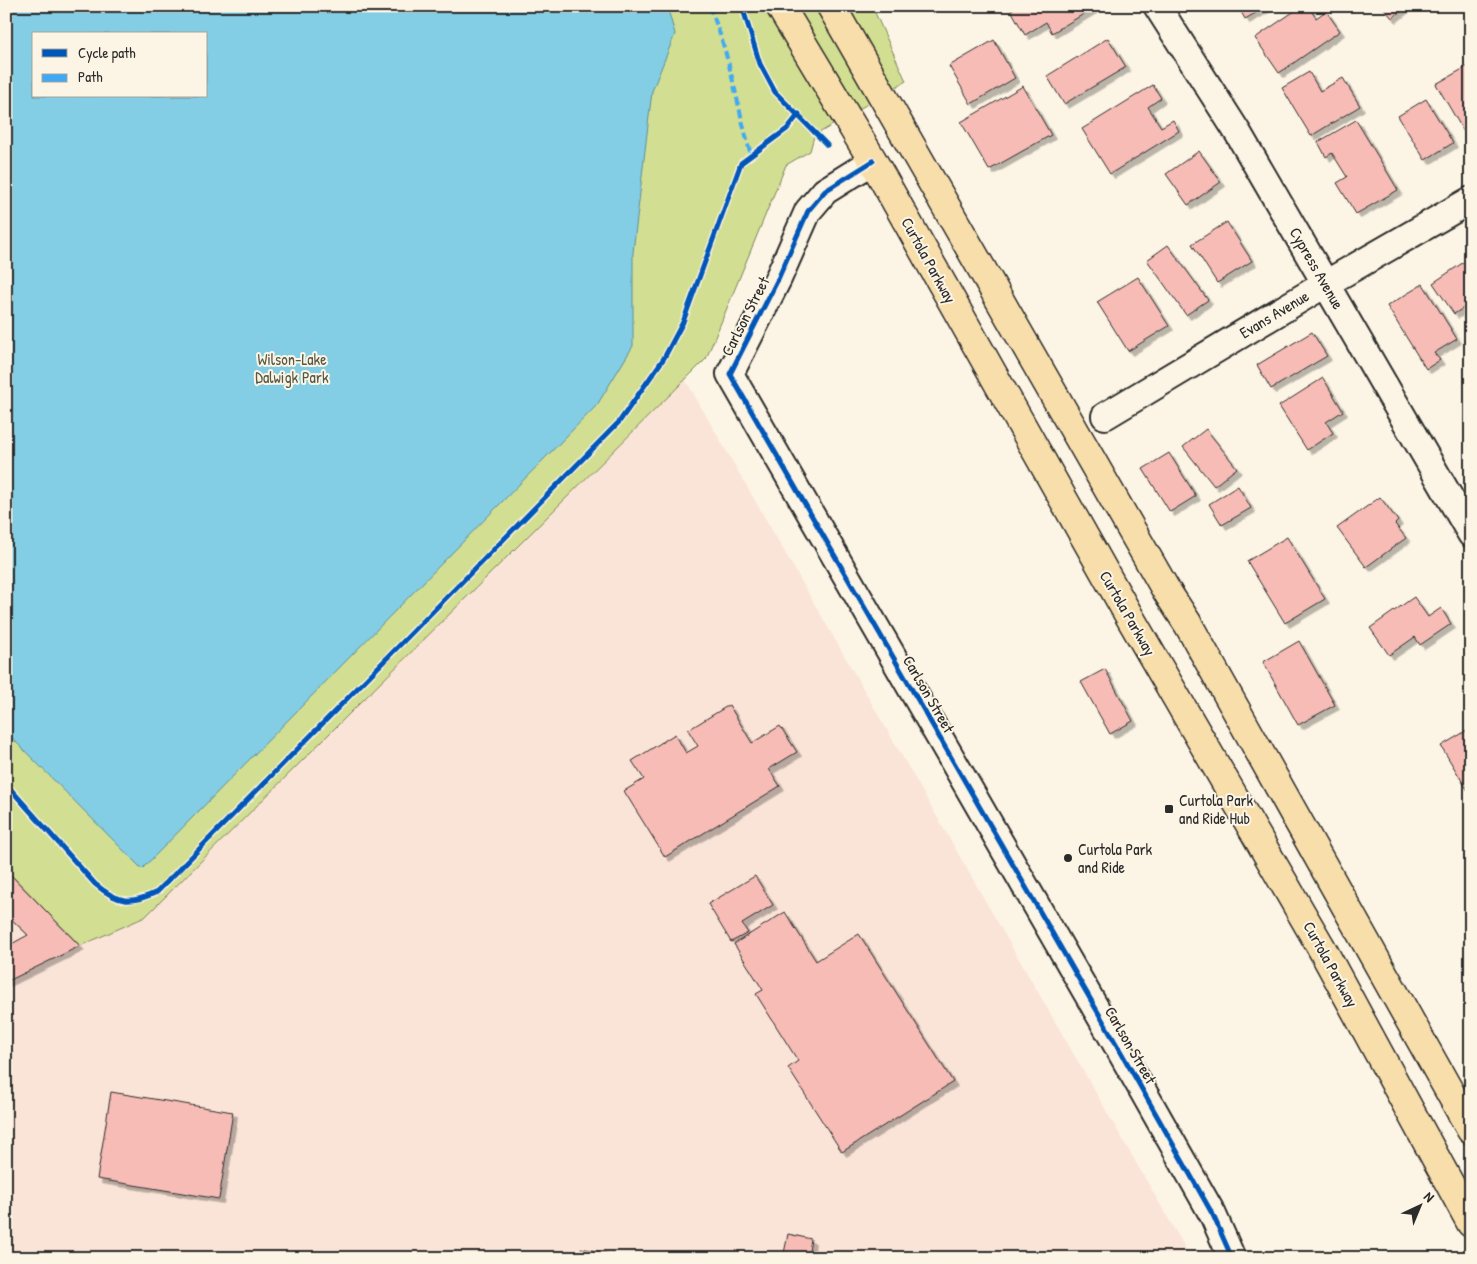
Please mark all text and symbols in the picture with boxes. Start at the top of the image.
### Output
legend [32,32,208,98]
text: Cycle path [78,42,136,63]
text: Path [78,66,103,87]
street label: Curtola Parkway [896,213,962,307]
street label: Cypress Avenue [1285,223,1350,314]
street label: Carlson Street [716,272,775,359]
street label: Evans Avenue [1235,284,1313,343]
park label: Wilson-Lake Dalwigk Park [255,348,329,388]
street label: Curtola Parkway [1095,566,1161,660]
street label: Carlson Street [898,651,960,737]
place label: Curtola Park and Ride Hub [1179,789,1254,829]
marker: Curtola Park and Ride Hub [1163,803,1175,815]
place label: Curtola Park and Ride [1078,838,1153,878]
marker: Curtola Park and Ride [1062,852,1074,864]
street label: Curtola Parkway [1298,917,1364,1011]
street label: Carlson Street [1100,1002,1162,1088]
north arrow [1394,1182,1444,1232]
text: N [1420,1187,1439,1206]

